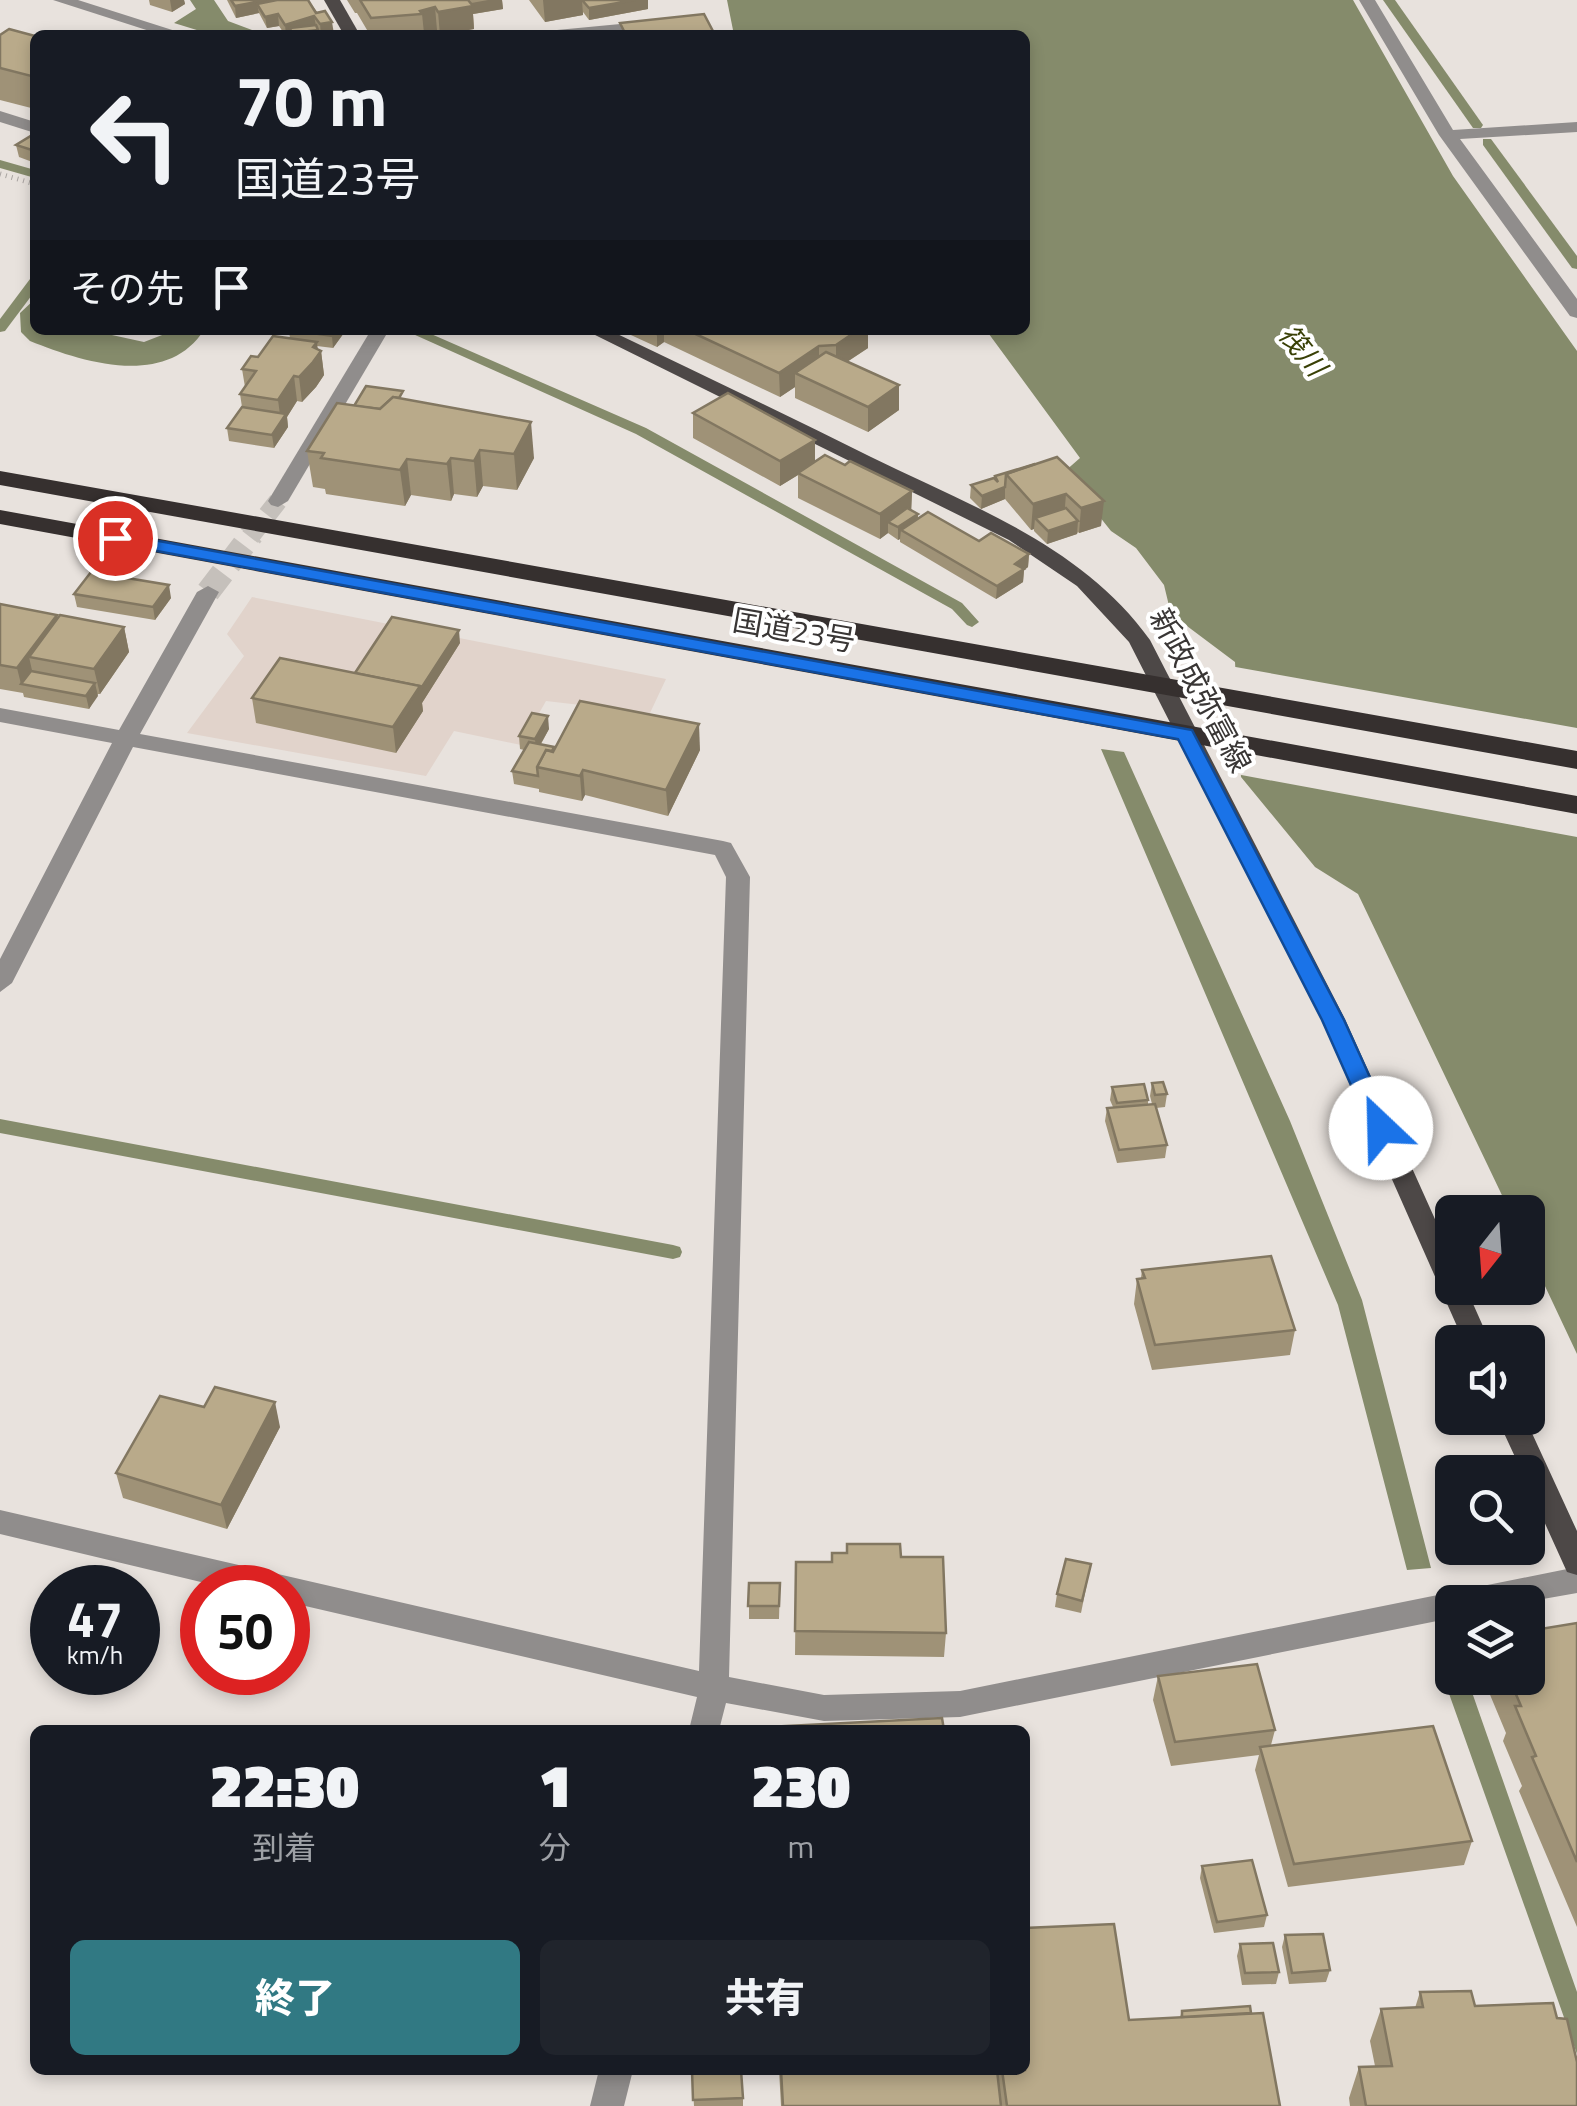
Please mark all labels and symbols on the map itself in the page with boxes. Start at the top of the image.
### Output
water label: 筏川 [1269,315,1339,388]
pin [73,496,158,581]
street label: 国道23号 [729,597,859,663]
street label: 新政成弥富線 [1138,600,1264,780]
position arrow [1329,1076,1433,1180]
north arrow [1435,1195,1545,1305]
speed limit sign: 50 [180,1565,310,1695]

